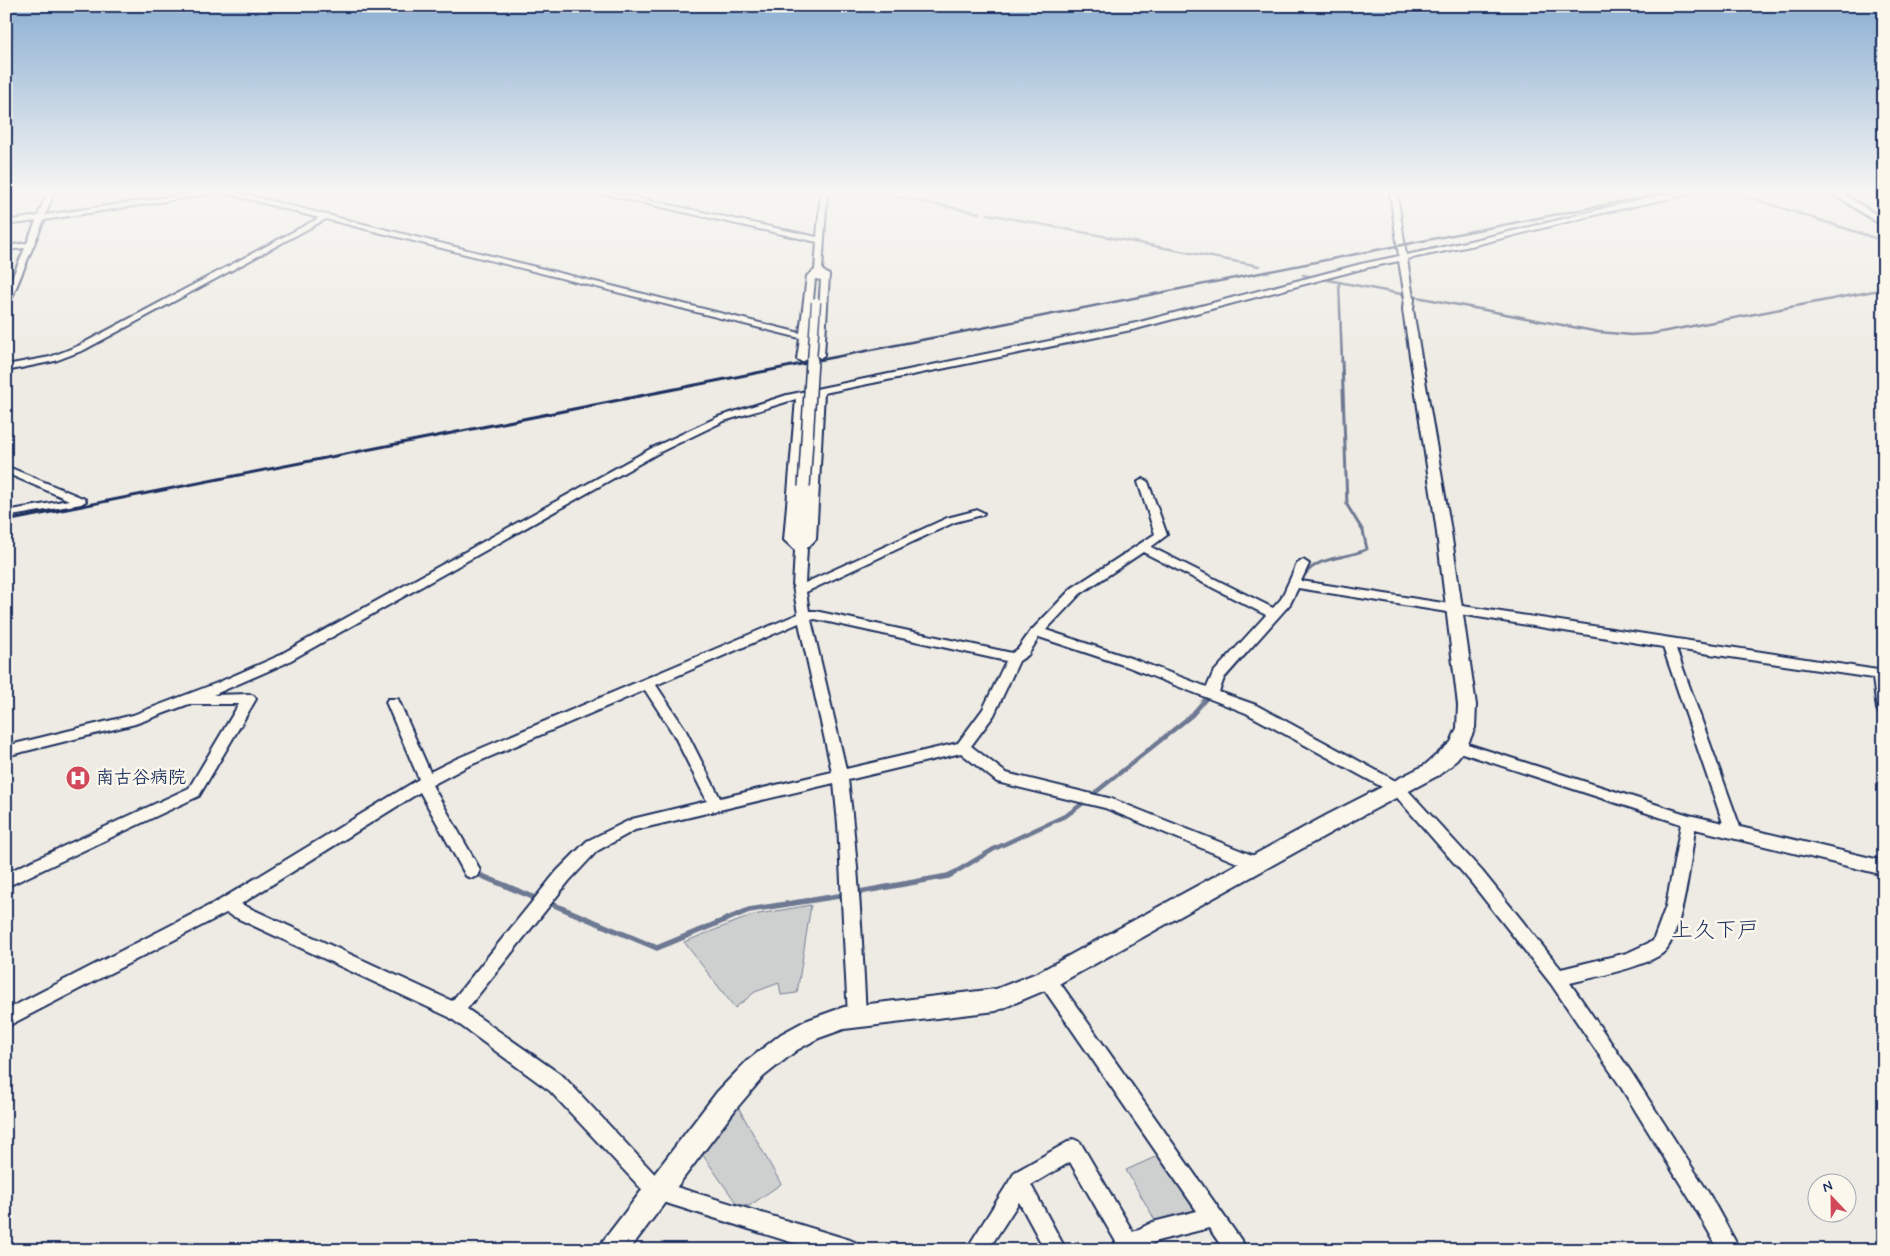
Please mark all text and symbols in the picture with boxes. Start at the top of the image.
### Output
hospital icon: 南古谷病院 [65,765,91,791]
place label: 南古谷病院 [96,766,186,790]
district label: 上久下戸 [1671,917,1759,945]
north arrow [1808,1174,1858,1224]
text: N [1820,1177,1835,1197]

